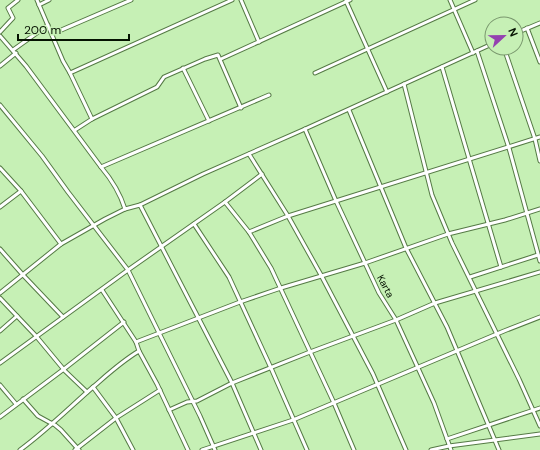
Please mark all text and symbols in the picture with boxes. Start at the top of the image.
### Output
scale bar [18,16,129,42]
north arrow [484,16,524,56]
text: 200 m [24,22,61,38]
text: N [505,26,521,39]
street label: Karta [374,273,397,300]

